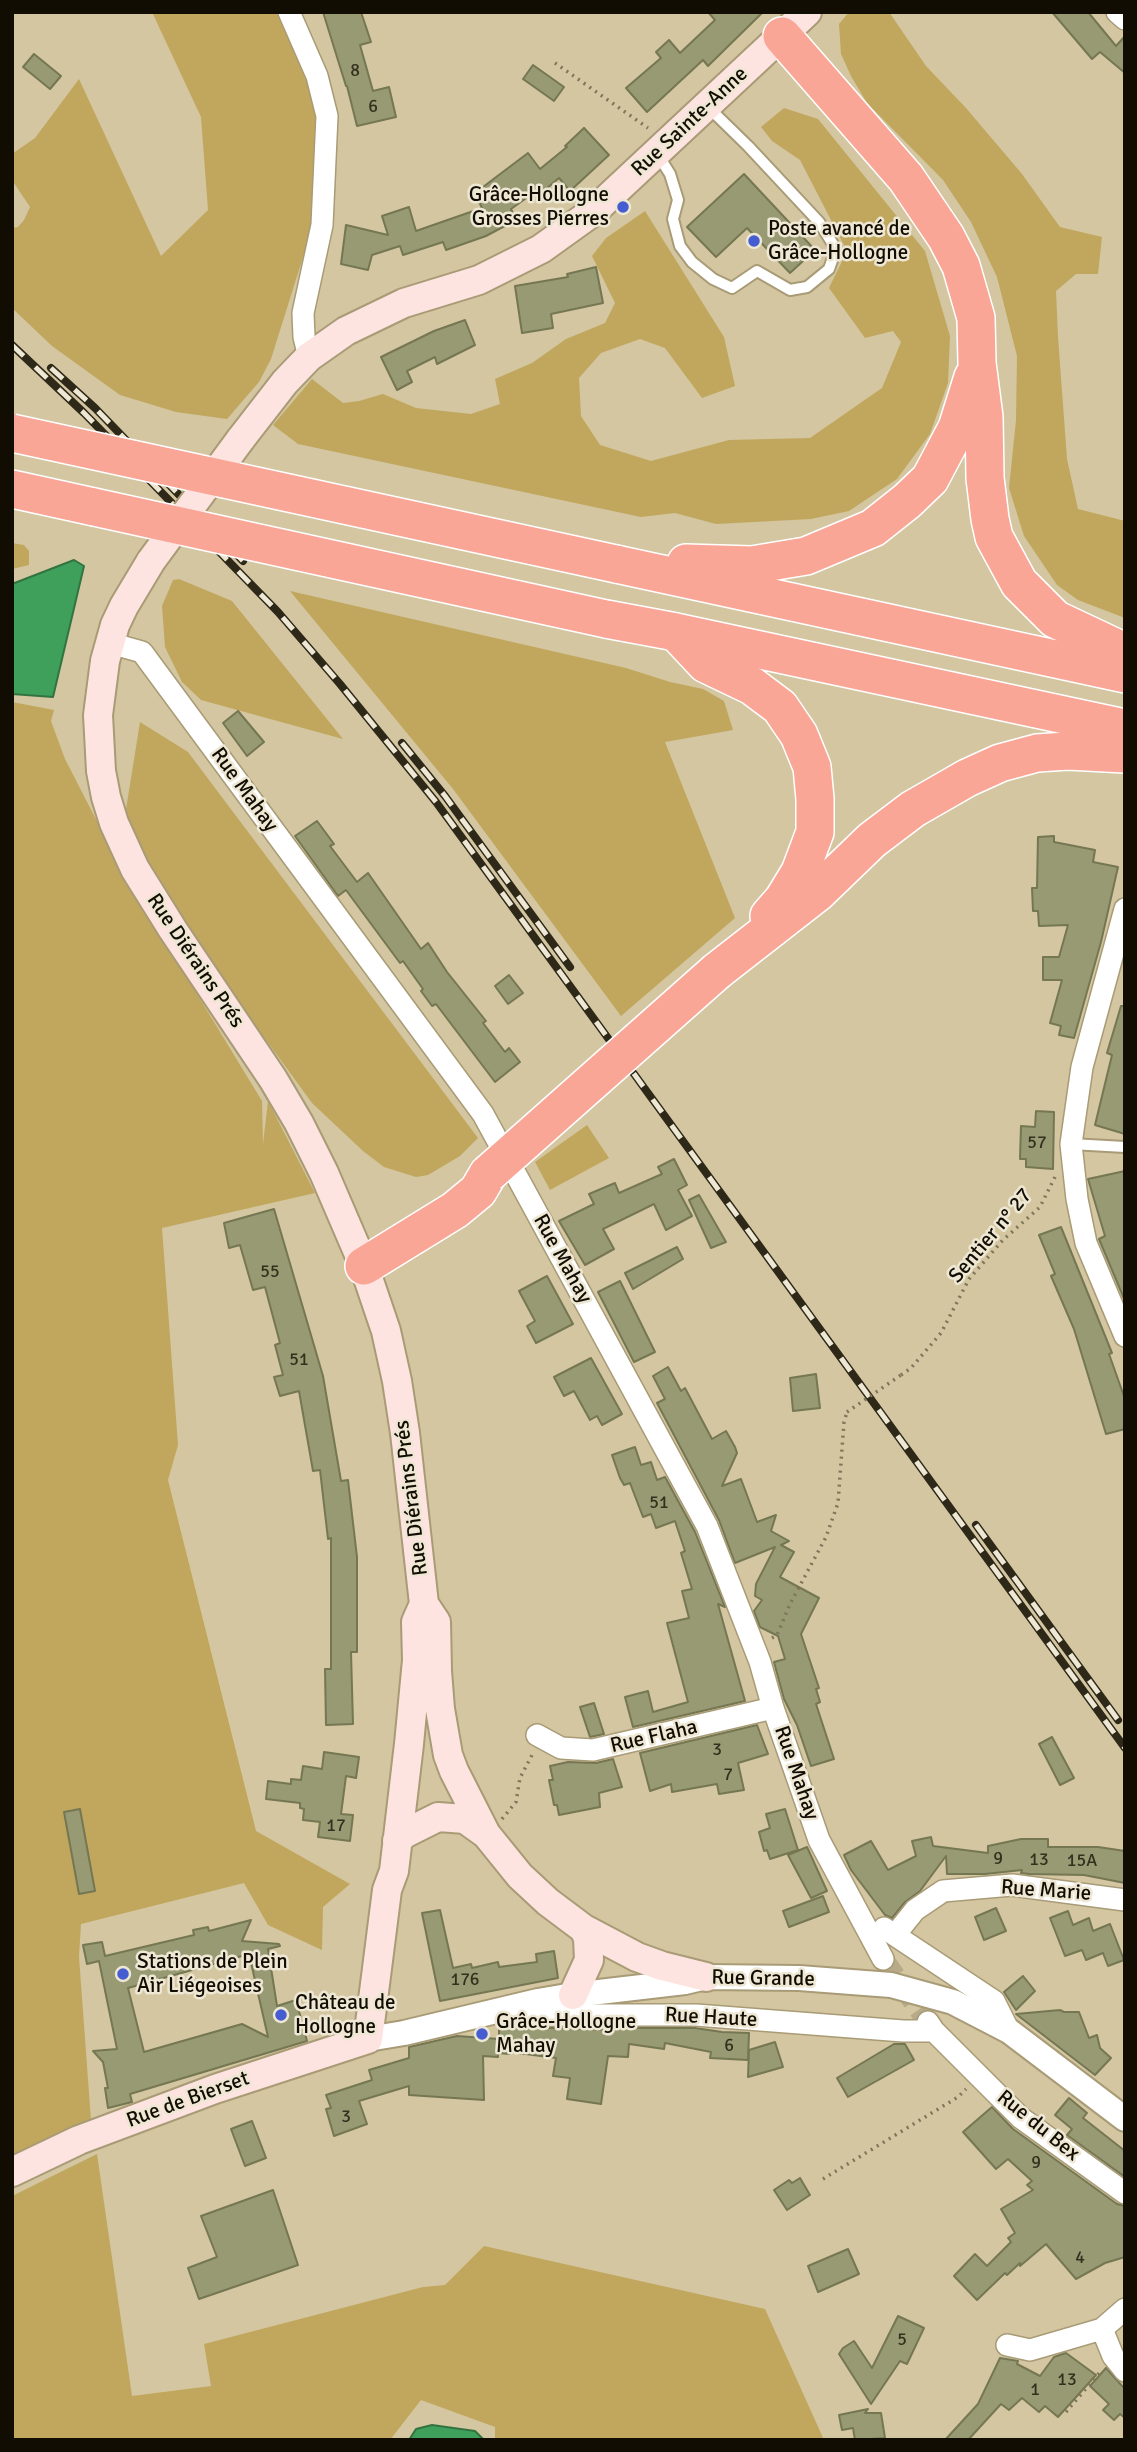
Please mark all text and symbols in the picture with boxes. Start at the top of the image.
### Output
house number: 8 [350,60,360,82]
street label: Rue Sainte-Anne [627,62,753,182]
house number: 6 [368,96,378,118]
place label: Grâce-Hollogne Grosses Pierres [469,182,609,232]
marker: Grâce-Hollogne Grosses Pierres [615,199,631,215]
place label: Poste avancé de Grâce-Hollogne [768,216,910,266]
marker: Poste avancé de Grâce-Hollogne [746,233,762,249]
street label: Rue Mahay [205,743,283,837]
street label: Rue Diérains Prés [141,889,249,1033]
house number: 57 [1027,1132,1047,1154]
street label: Sentier n° 27 [944,1183,1038,1289]
street label: Rue Mahay [527,1210,597,1308]
house number: 55 [260,1261,280,1283]
house number: 51 [289,1349,309,1371]
street label: Rue Diérains Prés [390,1419,434,1577]
house number: 51 [649,1492,669,1514]
street label: Rue Flaha [608,1715,700,1759]
street label: Rue Mahay [768,1723,824,1823]
house number: 3 [712,1739,722,1761]
house number: 7 [723,1764,733,1786]
house number: 17 [326,1815,346,1837]
house number: 9 [993,1848,1003,1870]
house number: 13 [1029,1849,1049,1871]
house number: 15A [1067,1850,1097,1872]
street label: Rue Marie [1000,1875,1092,1907]
place label: Stations de Plein Air Liégeoises [137,1949,288,1999]
street label: Rue Grande [711,1965,815,1993]
marker: Stations de Plein Air Liégeoises [115,1966,131,1982]
house number: 176 [450,1969,480,1991]
place label: Château de Hollogne [295,1990,396,2040]
street label: Rue Haute [664,2003,758,2033]
marker: Château de Hollogne [273,2007,289,2023]
place label: Grâce-Hollogne Mahay [496,2009,636,2059]
marker: Grâce-Hollogne Mahay [474,2026,490,2042]
house number: 6 [724,2035,734,2057]
street label: Rue de Bierset [123,2066,253,2134]
street label: Rue du Bex [992,2085,1084,2167]
house number: 3 [341,2106,351,2128]
house number: 9 [1031,2152,1041,2174]
house number: 4 [1075,2247,1085,2269]
house number: 5 [897,2329,907,2351]
house number: 13 [1057,2369,1077,2391]
house number: 1 [1030,2379,1040,2401]

